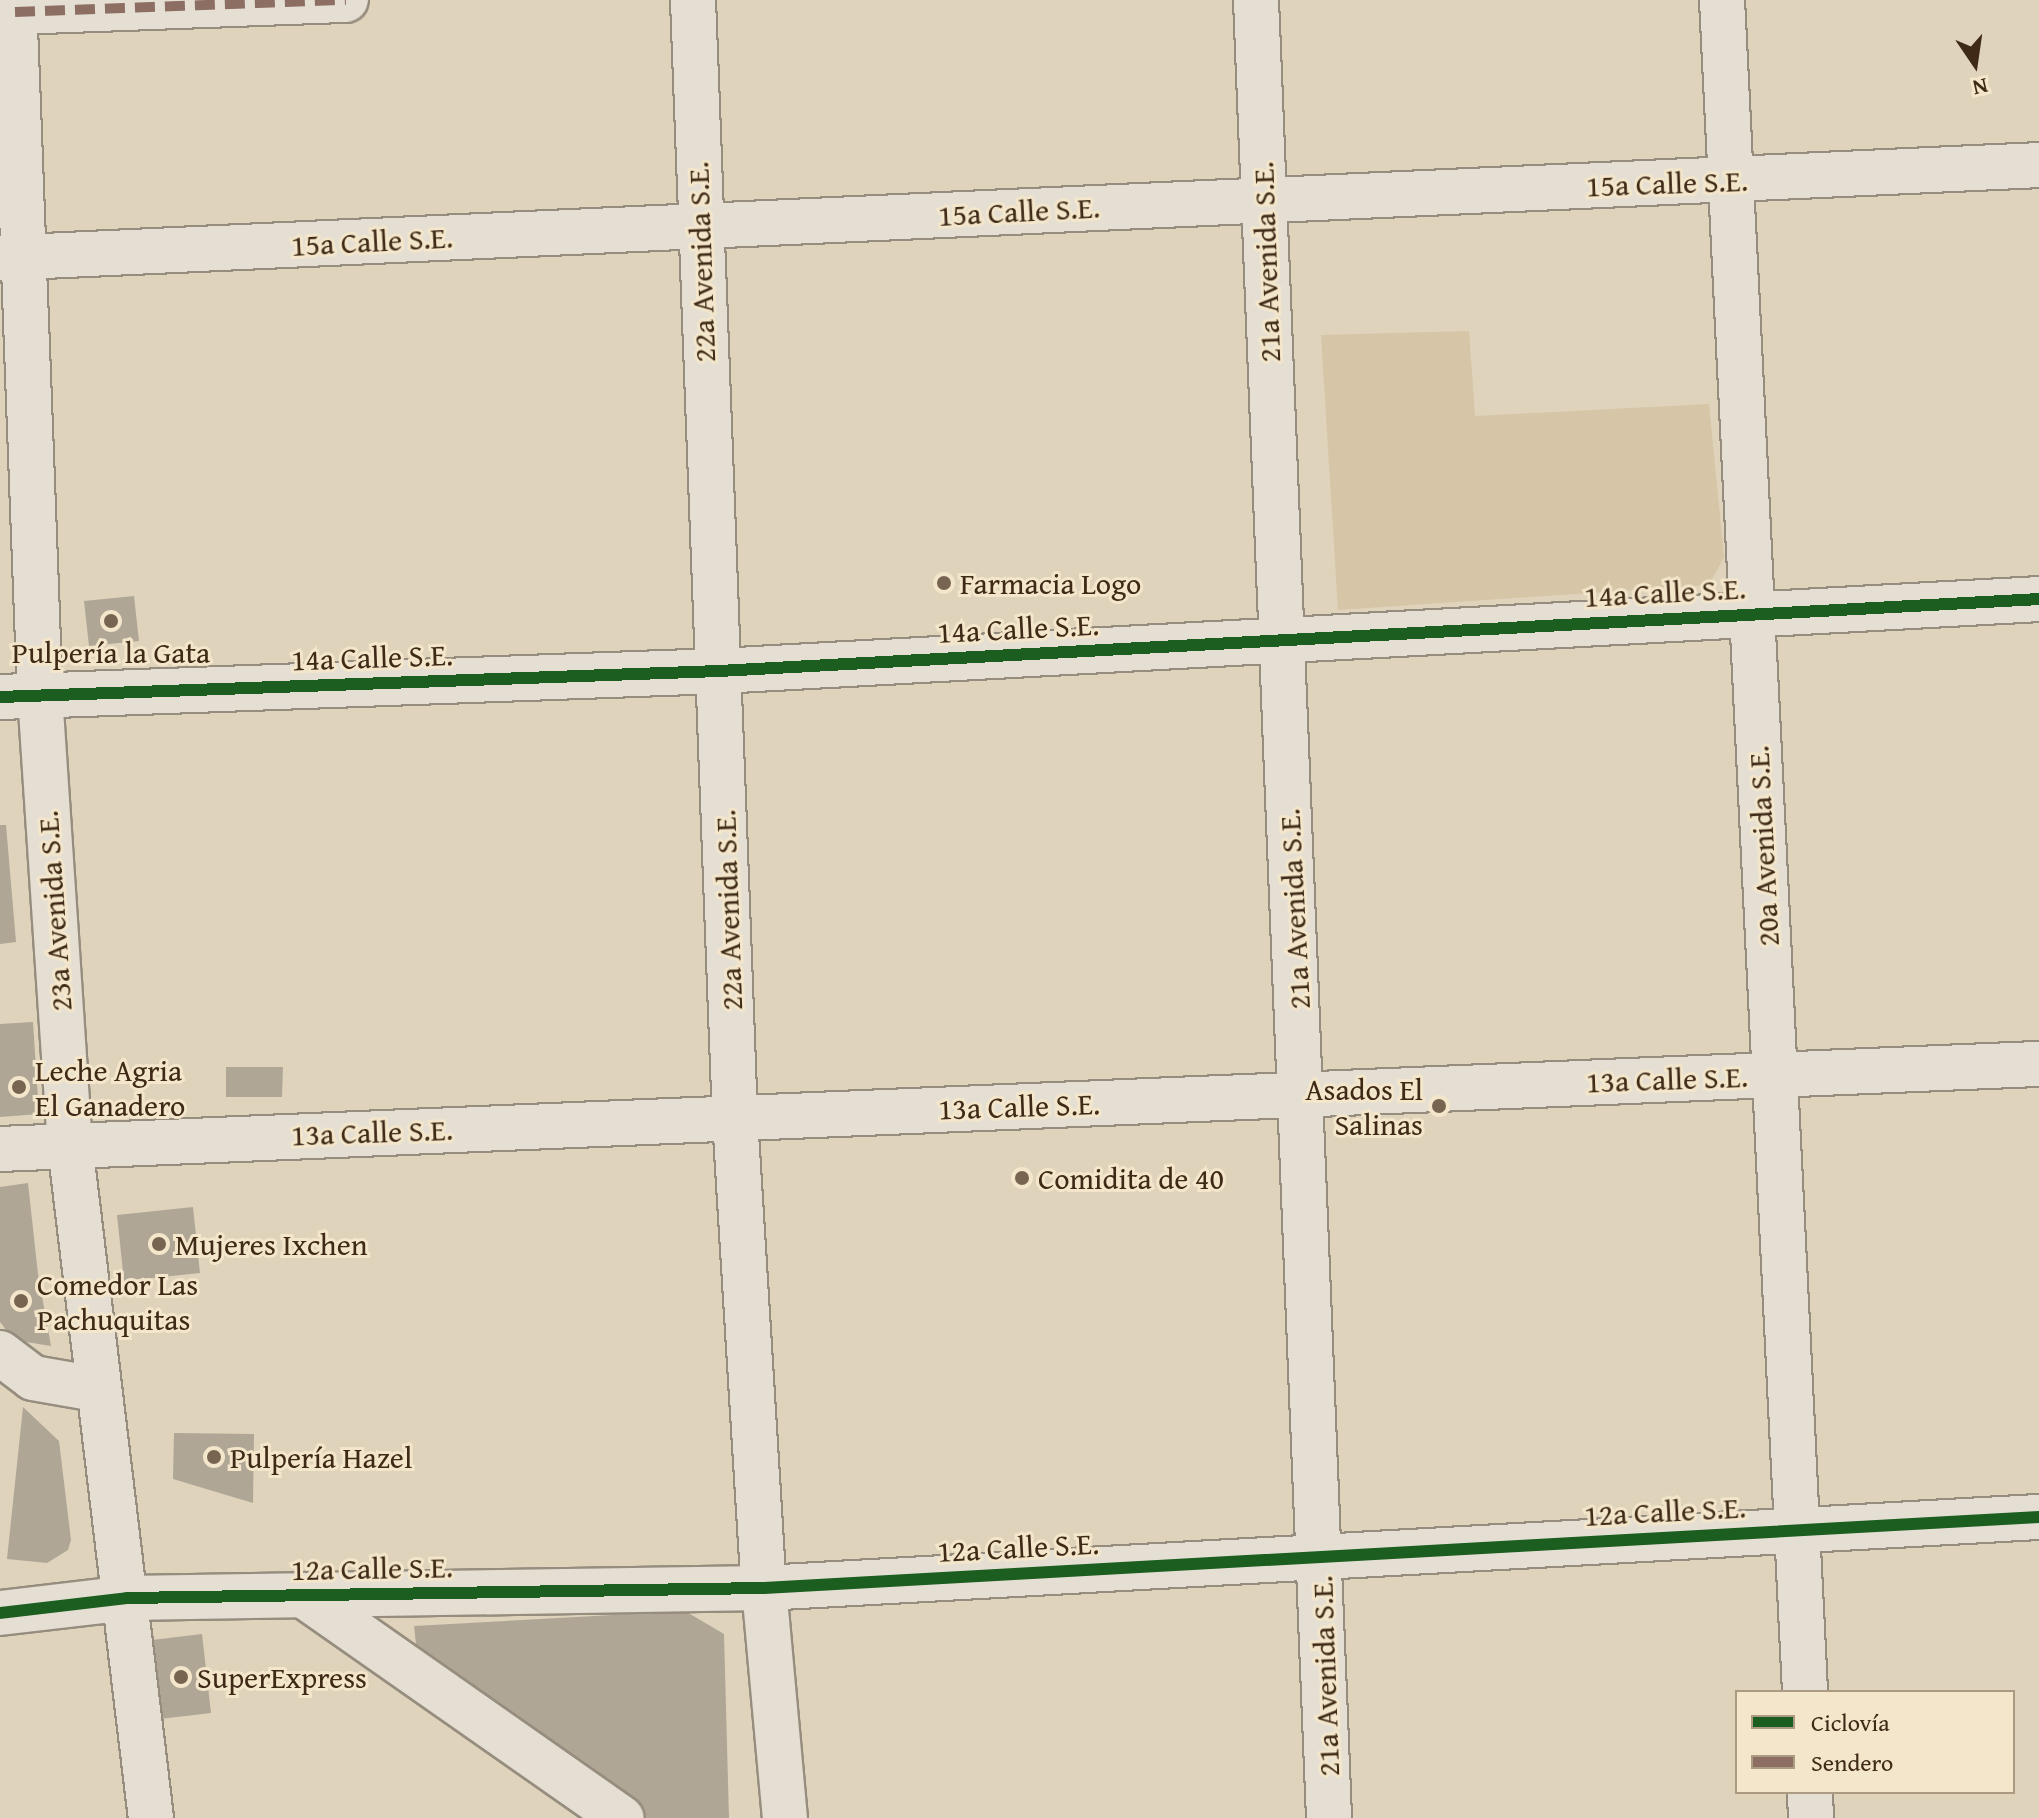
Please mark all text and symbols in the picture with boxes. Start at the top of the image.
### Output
north arrow [1935,24,2015,104]
text: N [1970,70,1991,105]
street label: 22a Avenida S.E. [680,161,722,363]
street label: 21a Avenida S.E. [1245,161,1287,363]
street label: 15a Calle S.E. [1585,162,1749,204]
street label: 15a Calle S.E. [937,189,1101,233]
street label: 15a Calle S.E. [290,219,454,263]
place label: Farmacia Logo [960,565,1141,601]
street label: 14a Calle S.E. [1583,570,1747,614]
marker: Farmacia Logo [935,574,953,592]
street label: 14a Calle S.E. [936,606,1100,650]
marker: Pulpería la Gata [102,612,120,630]
place label: Pulpería la Gata [12,634,210,670]
street label: 14a Calle S.E. [290,636,454,678]
street label: 20a Avenida S.E. [1740,745,1786,947]
street label: 21a Avenida S.E. [1271,808,1317,1010]
street label: 23a Avenida S.E. [29,809,79,1013]
street label: 22a Avenida S.E. [707,809,749,1011]
place label: Leche Agria El Ganadero [35,1052,185,1122]
street label: 13a Calle S.E. [1585,1058,1749,1100]
place label: Asados El Salinas [1305,1071,1423,1142]
marker: Leche Agria El Ganadero [10,1078,28,1096]
street label: 13a Calle S.E. [937,1085,1101,1127]
marker: Asados El Salinas [1430,1097,1448,1115]
street label: 13a Calle S.E. [290,1111,454,1153]
place label: Comidita de 40 [1038,1160,1224,1196]
marker: Comidita de 40 [1013,1169,1031,1187]
place label: Mujeres Ixchen [175,1226,368,1262]
marker: Mujeres Ixchen [150,1235,168,1253]
place label: Comedor Las Pachuquitas [37,1266,198,1336]
marker: Comedor Las Pachuquitas [12,1292,30,1310]
place label: Pulpería Hazel [230,1439,412,1475]
marker: Pulpería Hazel [205,1448,223,1466]
street label: 12a Calle S.E. [1583,1489,1747,1533]
street label: 12a Calle S.E. [936,1525,1100,1569]
street label: 12a Calle S.E. [291,1549,453,1587]
street label: 21a Avenida S.E. [1304,1575,1346,1777]
place label: SuperExpress [197,1659,367,1695]
marker: SuperExpress [172,1668,190,1686]
legend [1735,1690,2015,1794]
text: Ciclovía [1811,1705,1890,1740]
text: Sendero [1811,1745,1893,1780]

